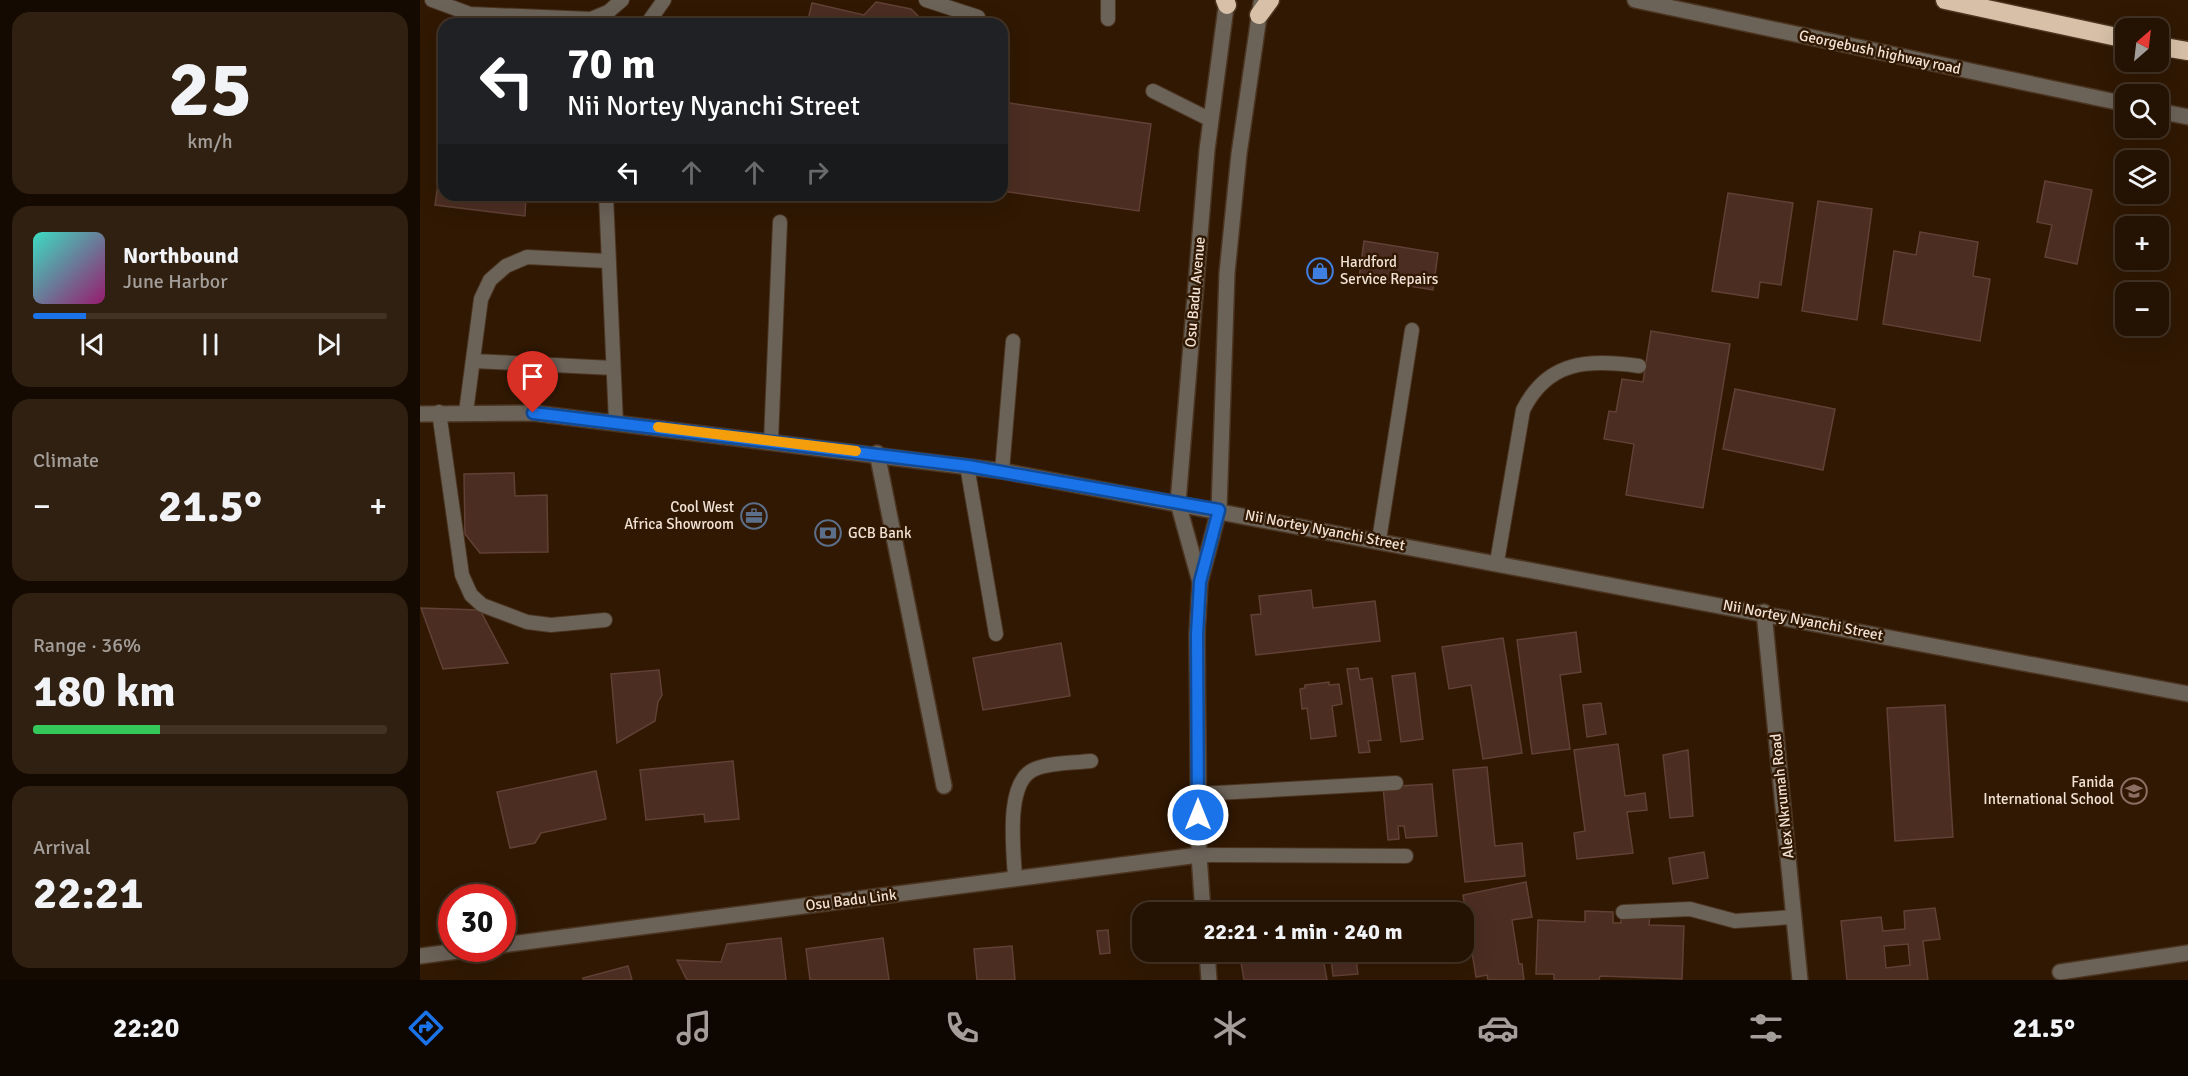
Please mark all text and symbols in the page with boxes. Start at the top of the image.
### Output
north arrow [2115,18,2169,72]
map controls [2115,18,2169,336]
street label: Georgebush highway road [1797,26,1963,78]
text: 70 m [567,39,656,90]
text: 25 [168,42,252,138]
icon: left [468,42,546,120]
button: search [2115,84,2169,138]
text: Nii Nortey Nyanchi Street [567,90,860,123]
text: km/h [187,129,233,154]
button: layers [2115,150,2169,204]
icon: left [612,156,645,189]
icon: ahead [675,156,708,189]
icon: ahead [738,156,771,189]
icon: right [801,156,834,189]
button: + [2115,216,2169,270]
street label: Osu Badu Avenue [1181,236,1209,348]
text: Northbound [123,242,239,269]
place label: Hardford Service Repairs [1340,253,1439,288]
shop icon: Hardford Service Repairs [1305,256,1335,286]
text: June Harbor [123,269,228,294]
button: − [2115,282,2169,336]
icon: previous [76,328,109,361]
icon: pause [194,328,227,361]
icon: next [312,328,345,361]
pin [507,351,558,413]
icon: arrive [516,360,549,393]
text: Climate [33,448,99,473]
text: 21.5° [158,479,262,534]
text: − [33,486,51,527]
text: + [369,486,387,527]
place label: Cool West Africa Showroom [624,498,734,533]
office icon: Cool West Africa Showroom [739,501,769,531]
street label: Nii Nortey Nyanchi Street [1243,506,1407,554]
bank icon: GCB Bank [813,518,843,548]
place label: GCB Bank [848,524,912,542]
street label: Nii Nortey Nyanchi Street [1721,596,1885,644]
text: Range · 36% [33,633,141,658]
text: 180 km [33,664,176,719]
street label: Alex Nkrumah Road [1766,733,1798,859]
place label: Fanida International School [1983,773,2114,808]
school or university icon: Fanida International School [2119,776,2149,806]
position arrow [1166,783,1230,847]
text: Arrival [33,835,91,860]
text: 22:21 [33,866,143,921]
speed limit sign: 30 [438,884,516,962]
street label: Osu Badu Link [805,885,898,914]
text: 22:21 · 1 min · 240 m [1203,918,1403,945]
icon: directions [405,1007,447,1049]
icon: music [673,1007,715,1049]
icon: phone [941,1007,983,1049]
icon: climate [1209,1007,1251,1049]
icon: car [1477,1007,1519,1049]
icon: filters [1745,1007,1787,1049]
text: 22:20 [113,1012,179,1045]
text: 21.5° [2013,1012,2075,1045]

